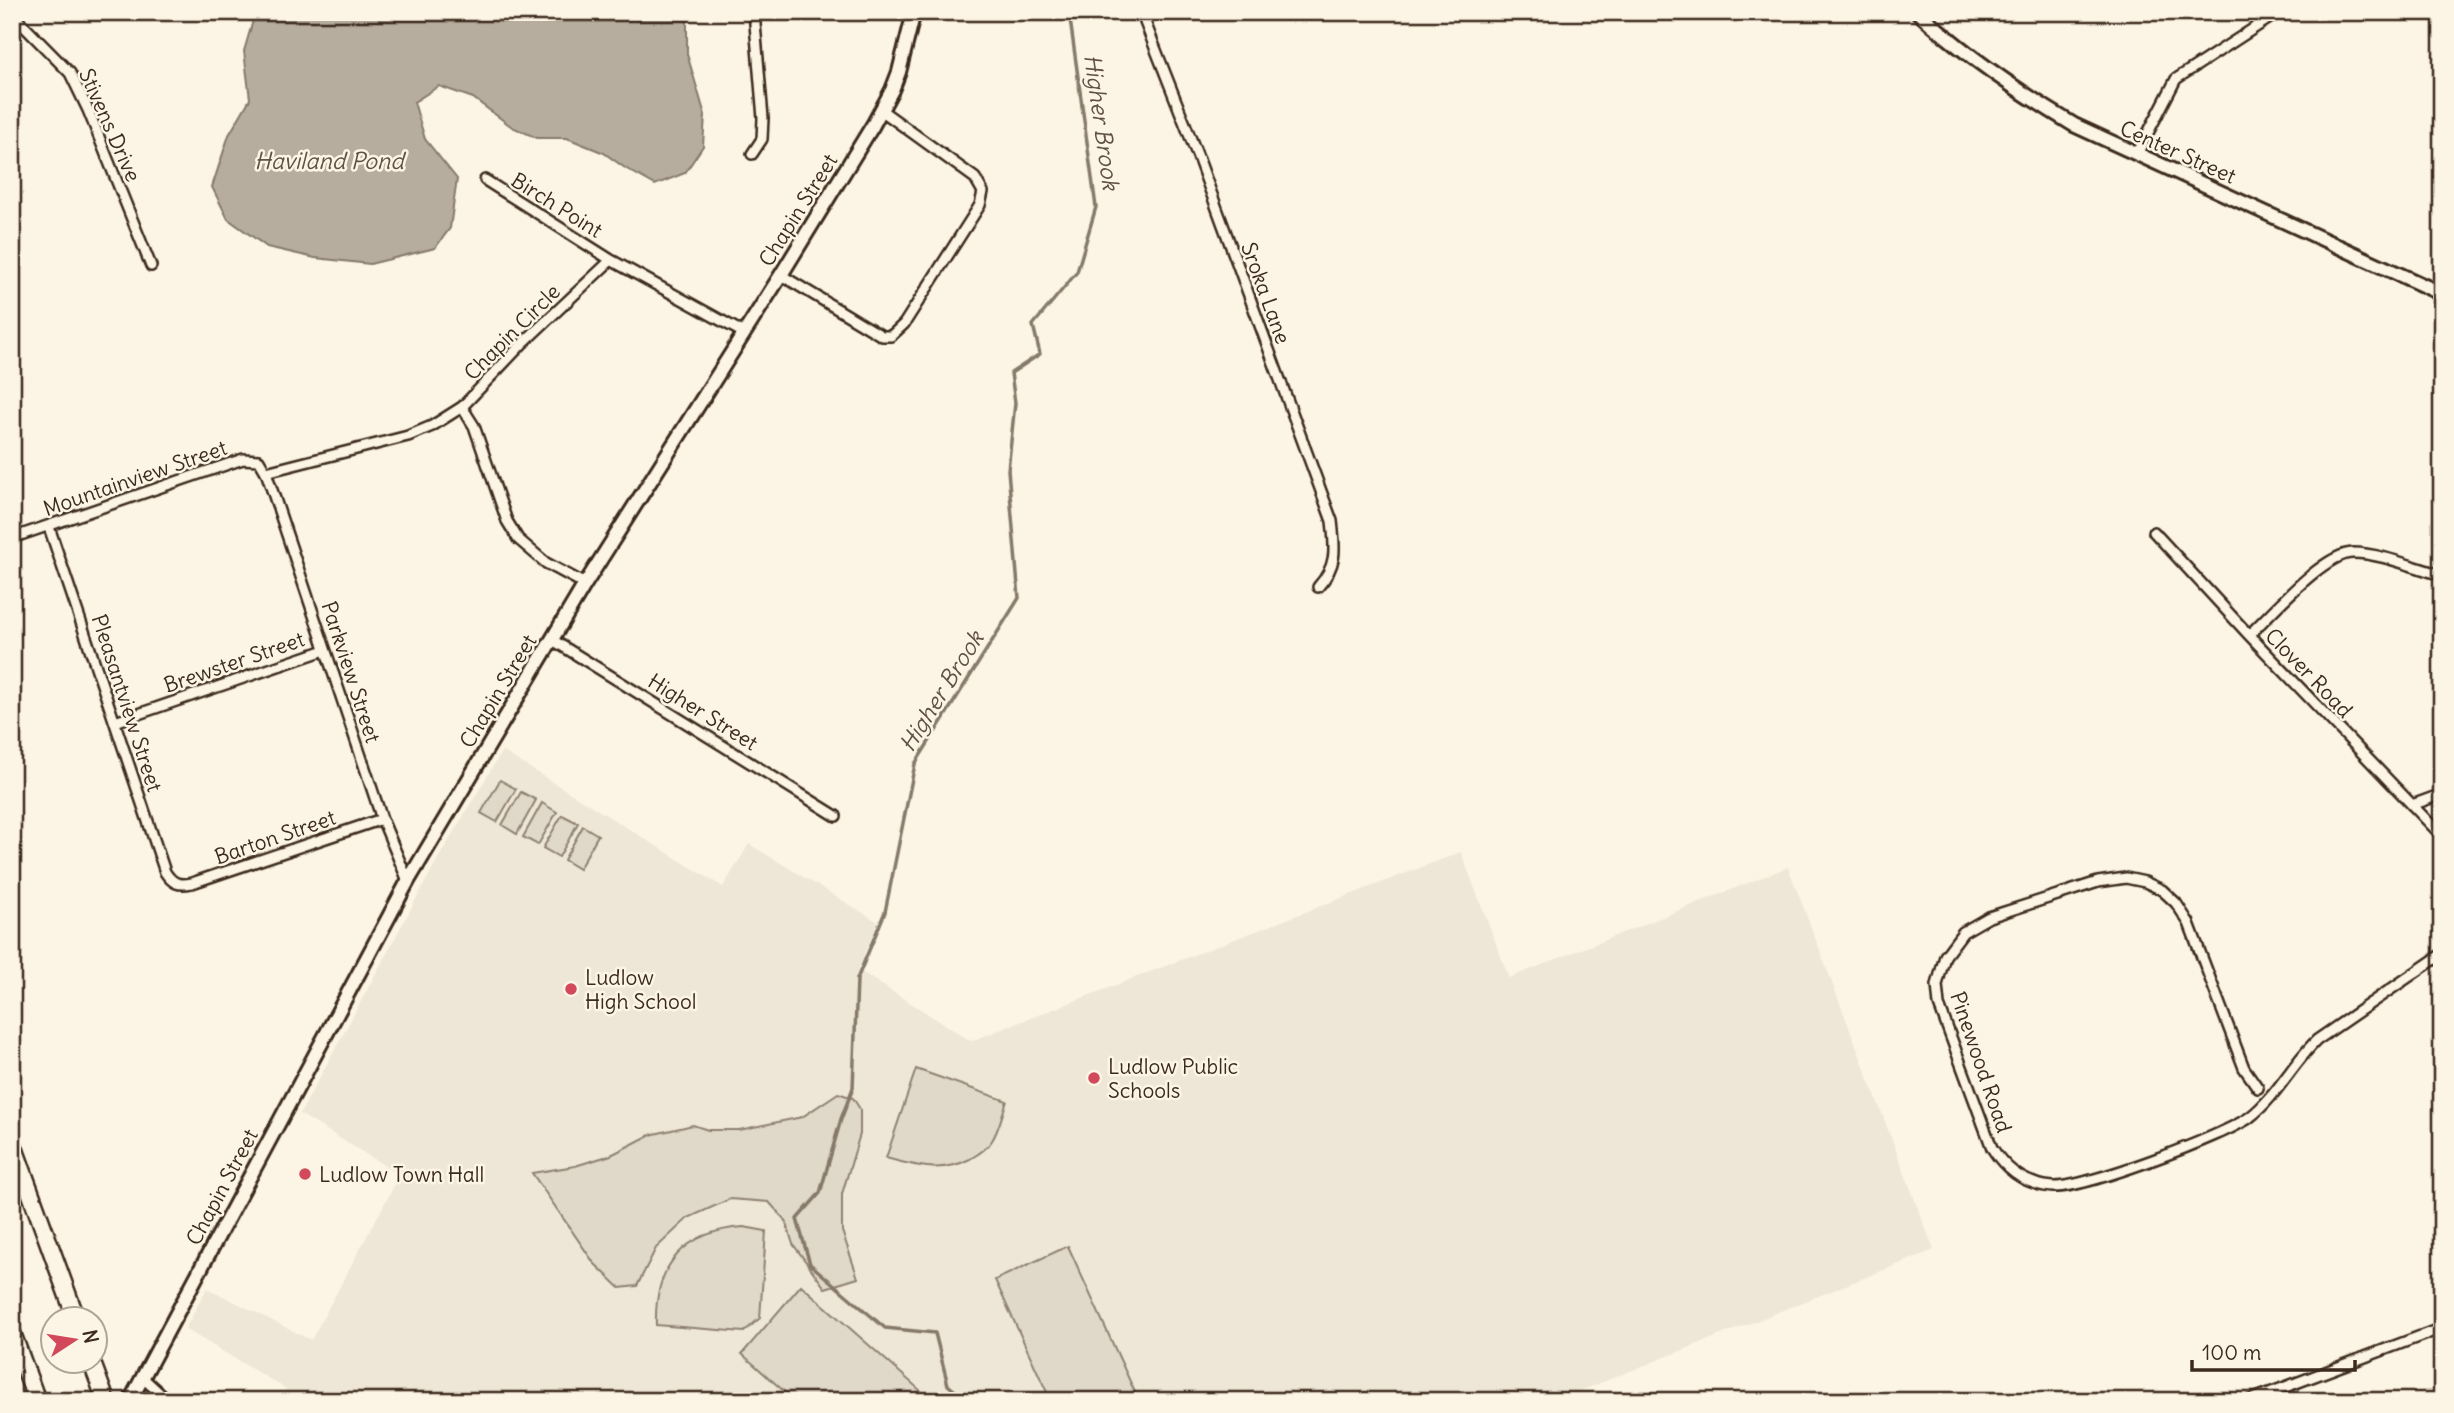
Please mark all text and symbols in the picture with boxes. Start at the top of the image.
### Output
water label: Higher Brook [1078,52,1126,193]
street label: Stivens Drive [73,64,147,186]
street label: Center Street [2116,114,2240,190]
water label: Haviland Pond [254,146,407,175]
street label: Chapin Street [753,149,843,271]
street label: Birch Point [506,166,608,244]
street label: Sroka Lane [1235,239,1297,347]
street label: Chapin Circle [458,278,566,386]
street label: Mountainview Street [40,434,230,522]
street label: Parkview Street [315,598,387,746]
street label: Pleasantview Street [86,611,168,795]
street label: Clover Road [2259,622,2359,724]
water label: Higher Brook [892,624,990,757]
street label: Brewster Street [160,625,308,699]
street label: Chapin Street [454,629,542,753]
street label: Higher Street [643,668,763,756]
street label: Barton Street [211,804,339,870]
place label: Ludlow High School [585,964,696,1015]
marker: Ludlow High School [563,981,579,997]
street label: Pinewood Road [1944,988,2018,1136]
place label: Ludlow Public Schools [1108,1053,1238,1104]
marker: Ludlow Public Schools [1086,1070,1102,1086]
street label: Chapin Street [180,1124,264,1250]
place label: Ludlow Town Hall [319,1161,484,1188]
marker: Ludlow Town Hall [297,1166,313,1182]
north arrow [38,1304,108,1374]
text: N [78,1328,104,1345]
scale bar [2192,1329,2354,1373]
text: 100 m [2202,1339,2261,1366]

